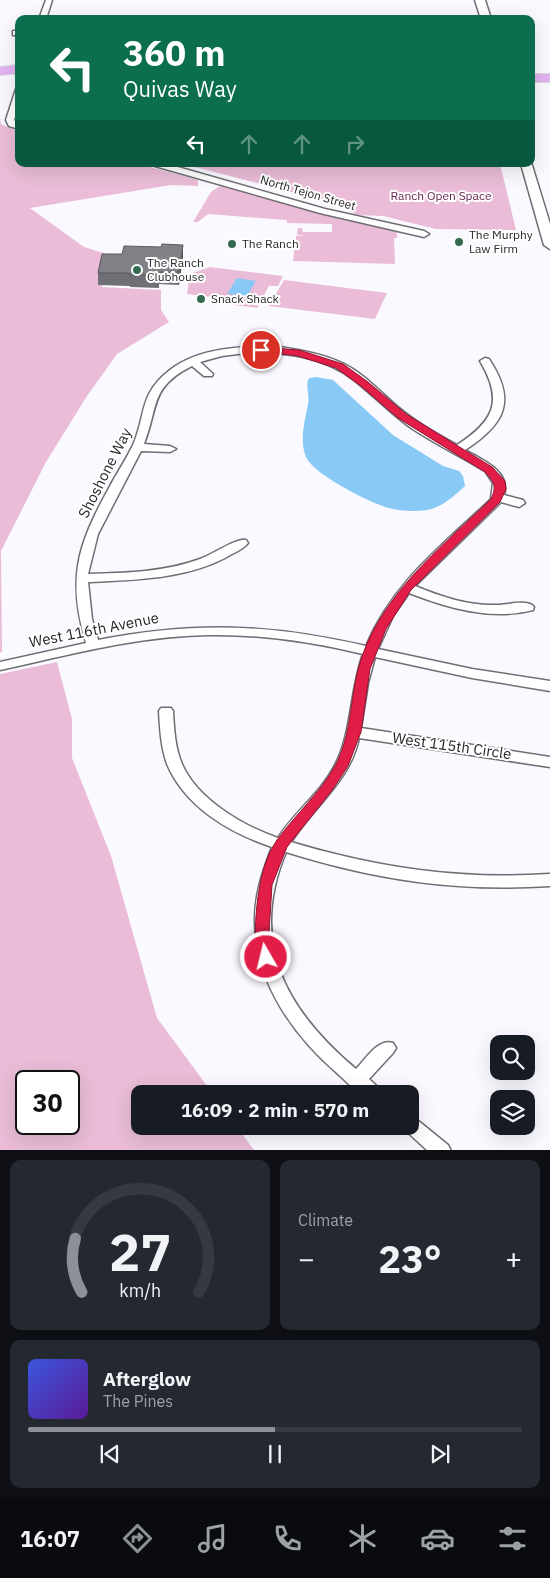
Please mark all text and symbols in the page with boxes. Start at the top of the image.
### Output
text: 360 m [123,30,226,76]
icon: left [40,35,105,100]
text: Quivas Way [123,74,237,103]
icon: left [182,130,210,158]
icon: ahead [235,130,263,158]
icon: ahead [288,130,316,158]
icon: right [341,130,369,158]
street label: North Tejon Street [259,172,358,213]
park label: Ranch Open Space [390,188,492,203]
place label: The Murphy Law Firm [469,227,533,256]
place label: The Ranch [242,236,299,251]
marker: The Murphy Law Firm [453,236,465,248]
marker: The Ranch [226,238,238,250]
place label: The Ranch Clubhouse [147,255,205,284]
marker: The Ranch Clubhouse [131,264,143,276]
place label: Snack Shack [211,291,280,306]
marker: Snack Shack [195,293,207,305]
pin [240,329,282,371]
icon: arrive [247,336,275,364]
street label: Shoshone Way [74,424,136,521]
street label: West 116th Avenue [27,608,160,651]
street label: West 115th Circle [391,728,513,763]
position arrow [239,930,291,982]
map controls [490,1035,535,1135]
button: search [490,1035,535,1080]
speed limit sign: 30 [15,1070,80,1135]
button: layers [490,1090,535,1135]
text: 16:09 · 2 min · 570 m [181,1098,369,1122]
text: Climate [298,1210,353,1230]
text: 27 [109,1218,171,1285]
text: 23° [378,1234,442,1283]
text: − [298,1240,315,1277]
text: + [505,1240,522,1277]
text: km/h [119,1279,161,1302]
text: Afterglow [103,1367,191,1391]
text: The Pines [103,1391,173,1411]
icon: previous [96,1440,124,1468]
icon: pause [261,1440,289,1468]
icon: next [426,1440,454,1468]
icon: directions [120,1521,155,1556]
icon: music [195,1521,230,1556]
icon: phone [270,1521,305,1556]
icon: climate [345,1521,380,1556]
icon: car [420,1521,455,1556]
icon: filters [495,1521,530,1556]
text: 16:07 [20,1524,80,1553]

